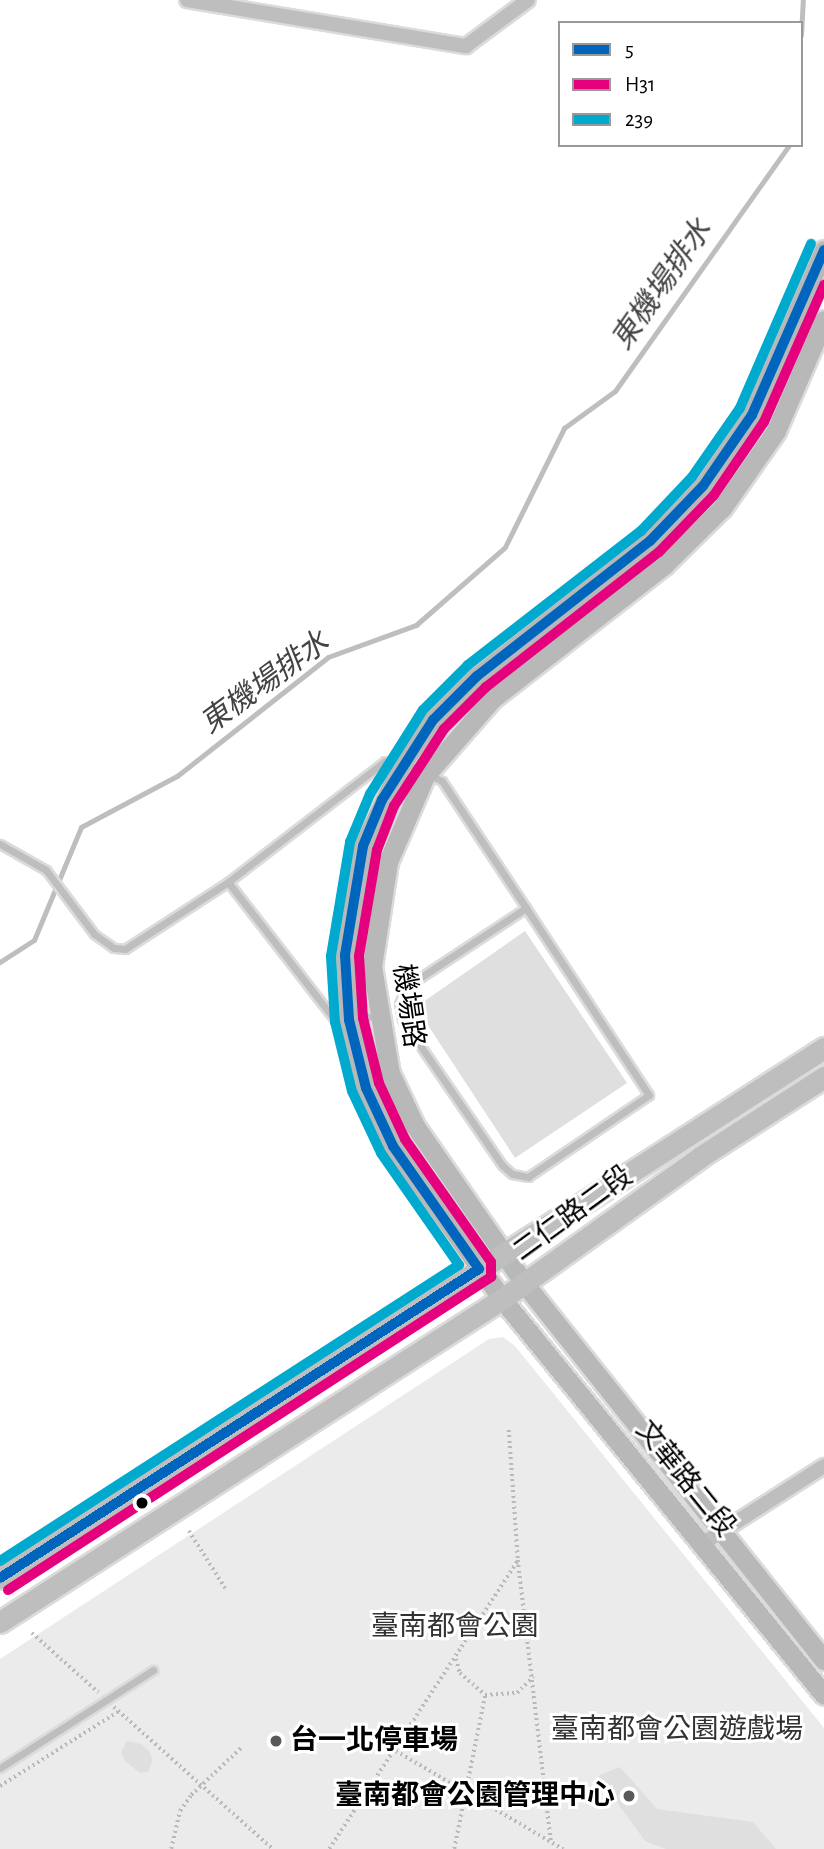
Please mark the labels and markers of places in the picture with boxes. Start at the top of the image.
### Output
unlabelled marker [135,1496,149,1510]
place label: 台一北停車場 [290,1724,458,1758]
marker: 台一北停車場 [268,1733,284,1749]
place label: 臺南都會公園管理中心 [335,1779,615,1813]
marker: 臺南都會公園管理中心 [621,1788,637,1804]

